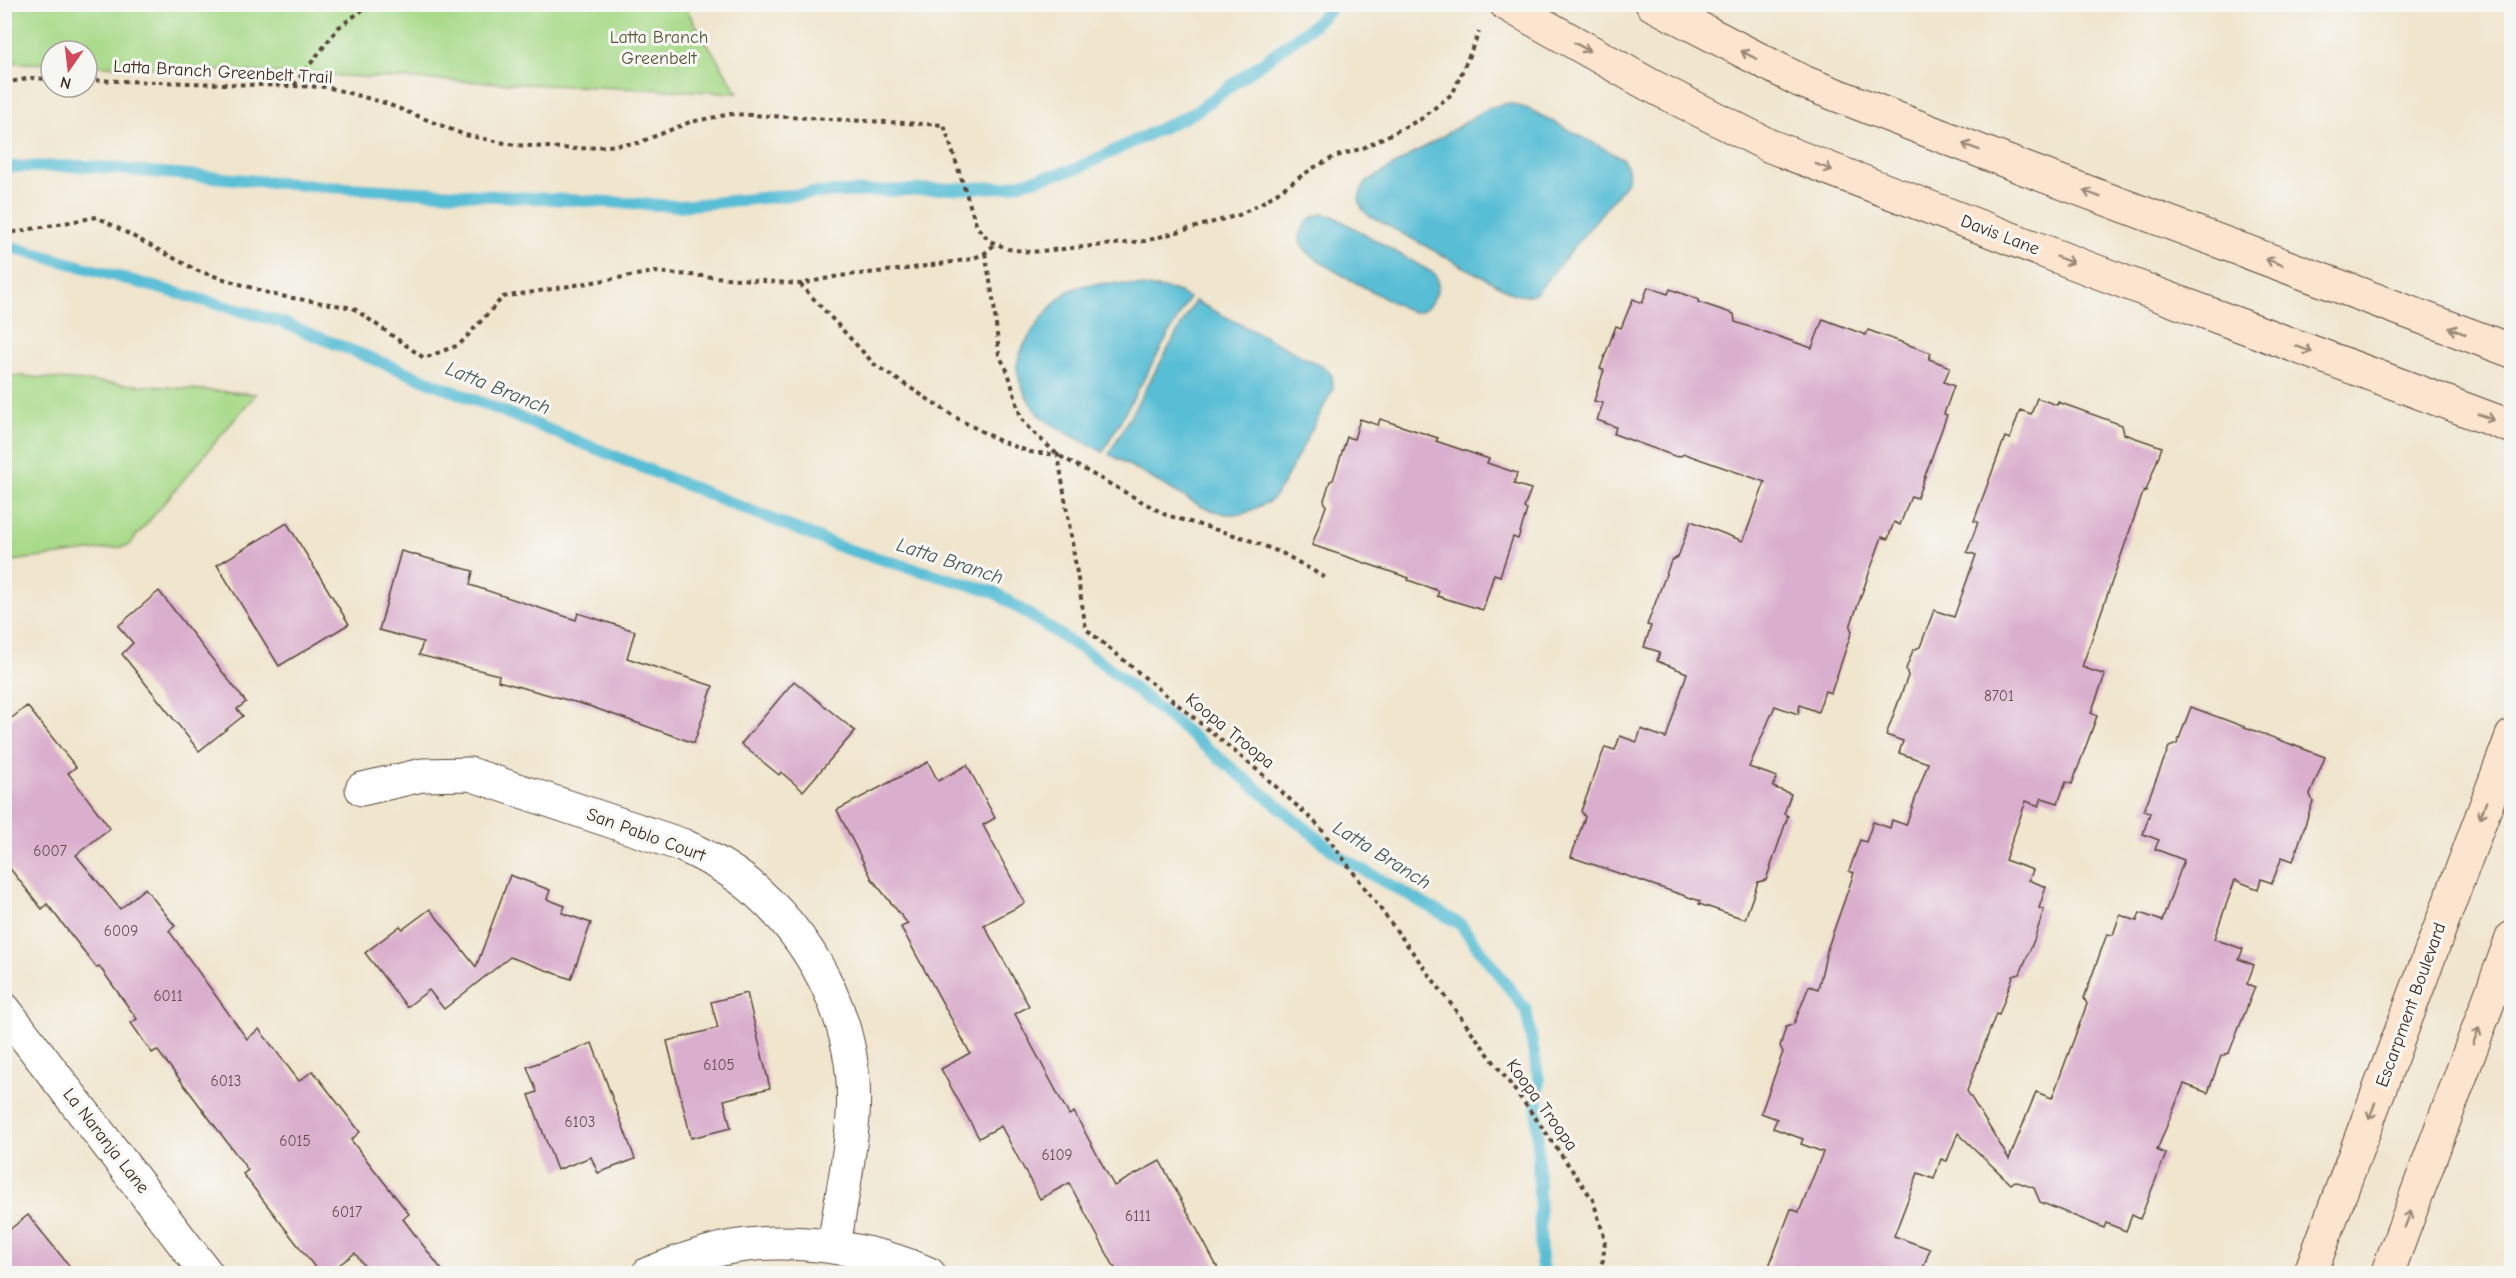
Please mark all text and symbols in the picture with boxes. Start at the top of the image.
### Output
park label: Latta Branch Greenbelt [610,27,708,69]
north arrow [39,39,99,99]
one-way arrow [1573,41,1590,53]
one-way arrow [1740,48,1758,60]
street label: Latta Branch Greenbelt Trail [113,56,333,88]
text: N [58,73,73,93]
one-way arrow [1962,141,1981,152]
one-way arrow [1815,162,1833,173]
one-way arrow [2083,187,2101,198]
street label: Davis Lane [1958,210,2042,260]
one-way arrow [2055,255,2074,266]
one-way arrow [2265,256,2284,267]
one-way arrow [2448,324,2467,335]
one-way arrow [2294,344,2312,355]
water label: Latta Branch [442,357,554,419]
one-way arrow [2476,413,2495,424]
water label: Latta Branch [894,533,1006,589]
house number: 8701 [1984,687,2014,705]
street label: Koopa Troopa [1181,689,1279,773]
one-way arrow [2477,801,2488,819]
street label: San Pablo Court [584,804,709,867]
water label: Latta Branch [1329,816,1435,894]
house number: 6007 [33,842,67,860]
street label: Escarpment Boulevard [2371,920,2451,1090]
house number: 6009 [104,922,138,940]
house number: 6011 [153,987,183,1005]
one-way arrow [2471,1027,2482,1046]
street label: Koopa Troopa [1502,1055,1582,1155]
house number: 6105 [703,1056,735,1074]
house number: 6013 [211,1072,241,1090]
street label: La Naranja Lane [58,1084,154,1198]
one-way arrow [2365,1101,2376,1120]
house number: 6103 [565,1113,595,1131]
house number: 6015 [279,1132,311,1150]
house number: 6109 [1041,1146,1073,1164]
house number: 6017 [332,1203,362,1221]
house number: 6111 [1125,1207,1151,1225]
one-way arrow [2403,1210,2414,1229]

